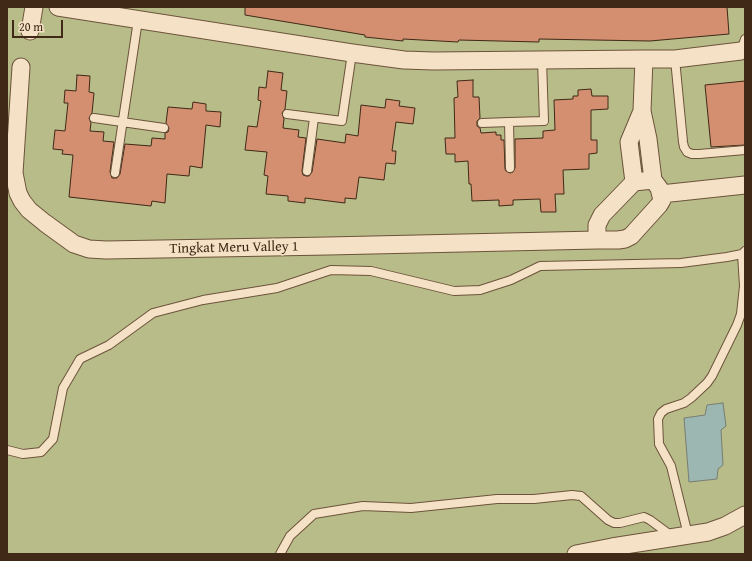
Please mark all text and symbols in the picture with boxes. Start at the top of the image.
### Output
scale bar [14,12,65,38]
text: 20 m [19,18,43,35]
street label: Tingkat Meru Valley 1 [169,238,299,258]

